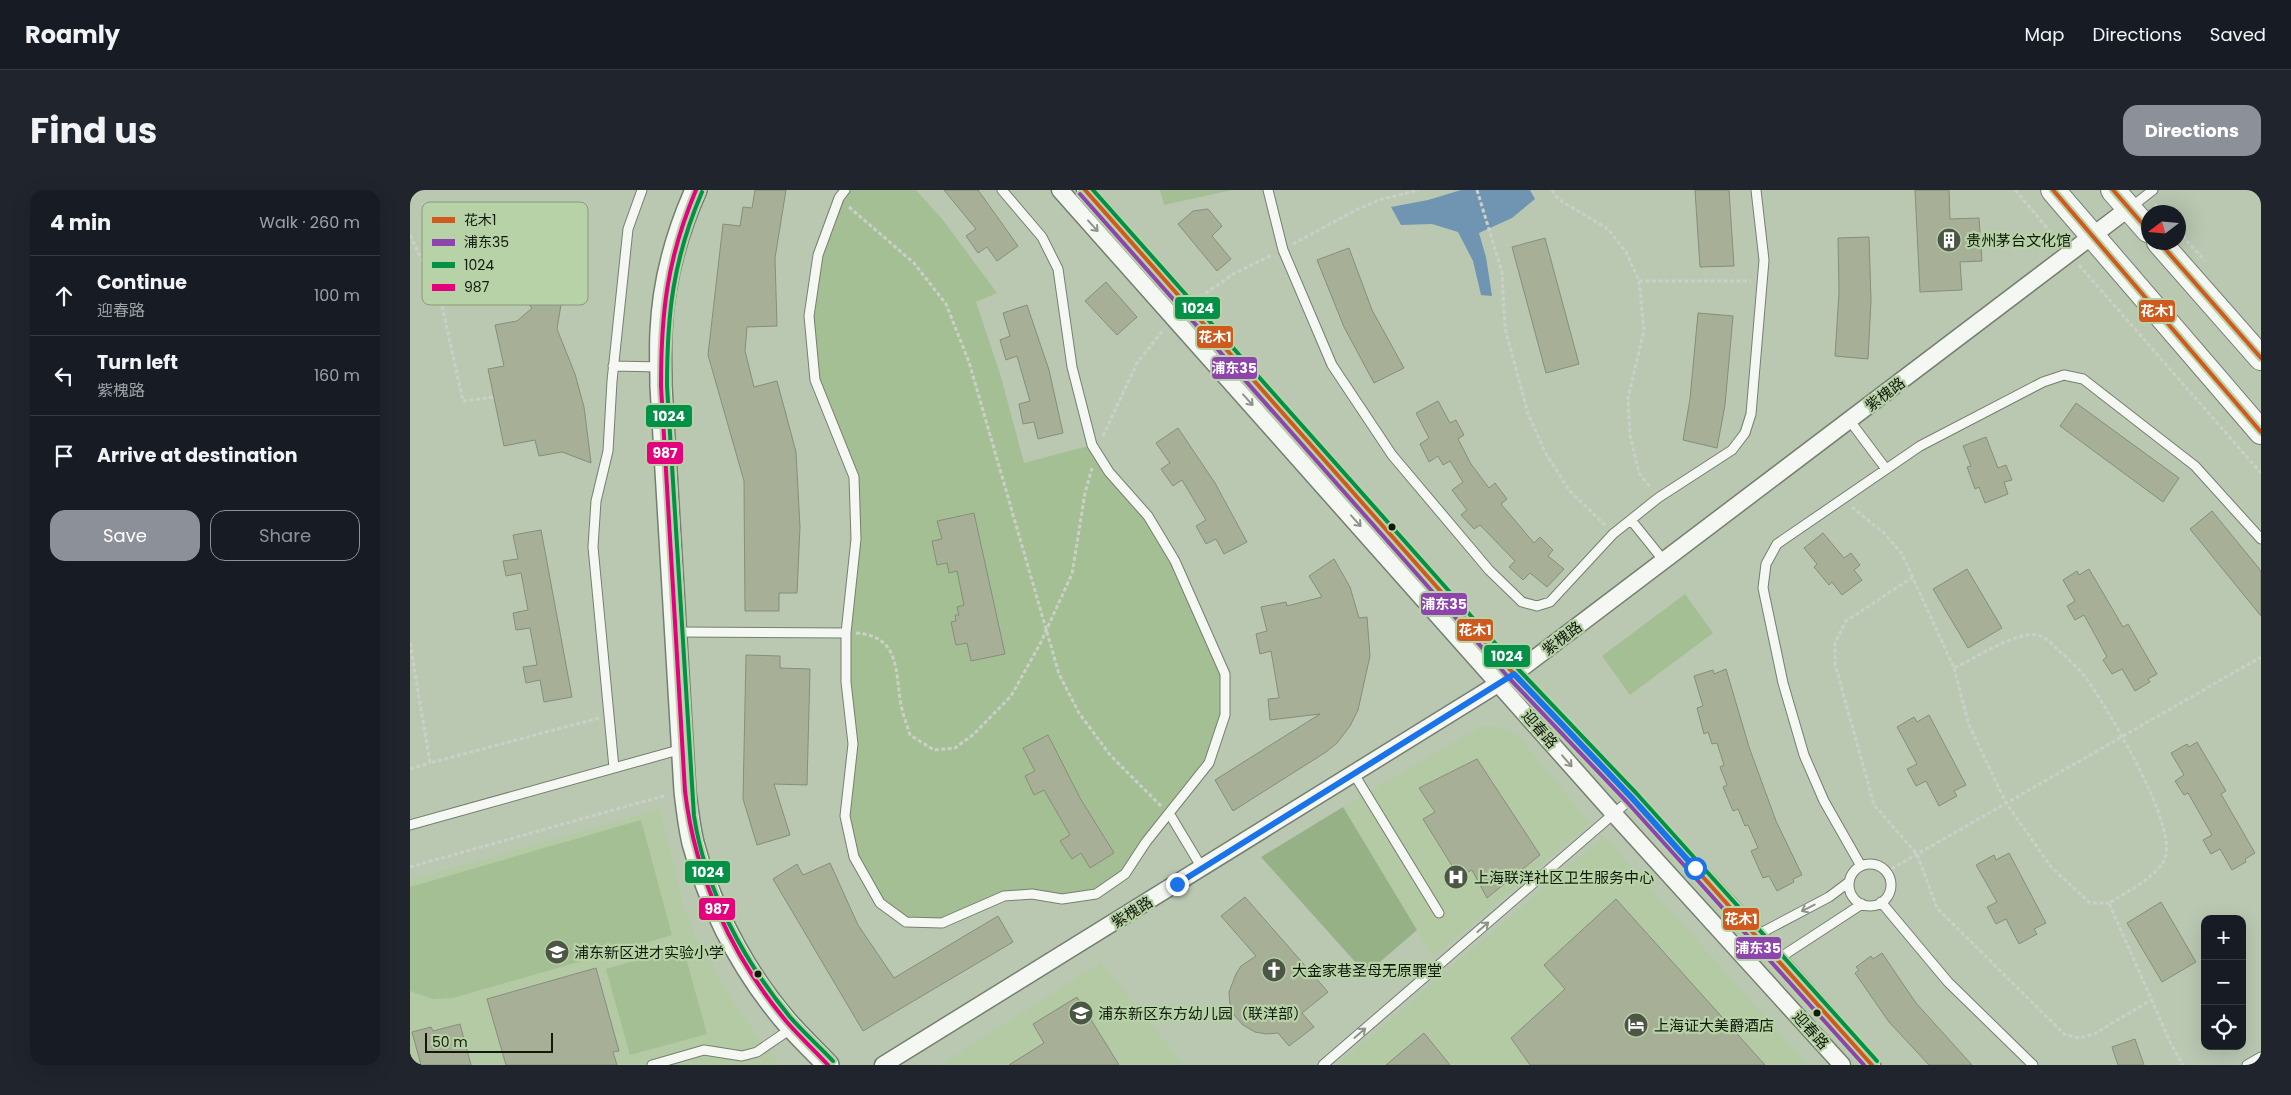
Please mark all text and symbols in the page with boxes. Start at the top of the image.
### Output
text: Roamly [25,18,120,51]
text: Map [2025,22,2064,47]
text: Directions [2092,22,2182,47]
text: Saved [2210,22,2266,47]
button: Directions [2123,105,2261,156]
text: Find us [30,106,157,155]
legend [422,202,588,305]
north arrow [2141,205,2186,250]
text: 4 min [50,208,111,237]
text: 花木1 [464,210,496,230]
text: Walk · 260 m [259,211,360,234]
one-way arrow [1087,220,1099,233]
building icon: 贵州茅台文化馆 [1936,227,1962,253]
place label: 贵州茅台文化馆 [1966,230,2071,251]
text: 浦东35 [464,232,509,252]
text: 1024 [464,255,494,275]
text: Continue [97,269,187,296]
text: 987 [464,277,490,297]
icon: ahead [50,282,78,310]
text: 100 m [314,284,360,307]
line badge: 1024 [1174,296,1221,320]
text: 1024 [1182,298,1214,318]
text: 迎春路 [97,299,145,322]
line badge: 花木1 [2138,299,2176,323]
text: 花木1 [2140,301,2174,321]
line badge: 花木1 [1196,325,1234,349]
text: 花木1 [1198,327,1232,347]
text: Turn left [97,349,178,376]
line badge: 浦东35 [1211,356,1258,380]
text: 浦东35 [1211,358,1257,378]
icon: left [50,362,78,390]
text: 160 m [314,364,360,387]
street label: 紫槐路 [1861,372,1909,416]
text: 紫槐路 [97,379,145,402]
one-way arrow [1242,393,1253,406]
line badge: 1024 [645,404,693,428]
text: 1024 [653,406,685,426]
line badge: 987 [646,441,684,465]
icon: arrive [50,442,78,470]
text: Arrive at destination [97,442,298,469]
text: 987 [652,443,678,463]
button: Save [50,510,200,561]
button: Share [210,510,360,561]
one-way arrow [1350,515,1361,528]
unlabelled marker [1387,522,1397,532]
line badge: 浦东35 [1420,592,1468,616]
text: 浦东35 [1421,594,1467,614]
street label: 紫槐路 [1538,616,1586,660]
line badge: 花木1 [1456,618,1494,642]
text: 花木1 [1458,620,1492,640]
line badge: 1024 [1483,644,1531,668]
text: 1024 [1491,646,1523,666]
street label: 迎春路 [1517,705,1563,753]
one-way arrow [1562,755,1573,768]
route start [1684,857,1707,880]
line badge: 1024 [684,860,731,884]
text: 1024 [692,862,724,882]
hospital icon: 上海联洋社区卫生服务中心 [1443,864,1469,890]
place label: 上海联洋社区卫生服务中心 [1474,867,1654,888]
route end [1166,873,1189,896]
street label: 紫槐路 [1107,891,1157,933]
line badge: 987 [698,897,736,921]
text: 987 [704,899,730,919]
one-way arrow [1801,904,1816,913]
line badge: 花木1 [1722,907,1760,931]
text: 花木1 [1724,909,1758,929]
map controls [2201,915,2246,1050]
button: + [2201,915,2246,960]
one-way arrow [1477,921,1490,933]
line badge: 浦东35 [1735,936,1782,960]
text: 浦东35 [1735,938,1781,958]
school or university icon: 浦东新区进才实验小学 [544,939,570,965]
place label: 浦东新区进才实验小学 [574,942,724,963]
church icon: 大金家巷圣母无原罪堂 [1261,957,1287,983]
place label: 大金家巷圣母无原罪堂 [1292,960,1442,981]
button: − [2201,960,2246,1005]
unlabelled marker [753,969,763,979]
school or university icon: 浦东新区东方幼儿园（联洋部） [1068,1000,1094,1026]
place label: 浦东新区东方幼儿园（联洋部） [1098,1003,1308,1024]
button: locate [2201,1005,2246,1050]
street label: 迎春路 [1788,1006,1834,1054]
unlabelled marker [1812,1008,1822,1018]
hotel icon: 上海证大美爵酒店 [1623,1012,1649,1038]
place label: 上海证大美爵酒店 [1654,1015,1774,1036]
one-way arrow [1354,1027,1367,1039]
scale bar [425,1030,552,1053]
text: 50 m [432,1032,468,1052]

